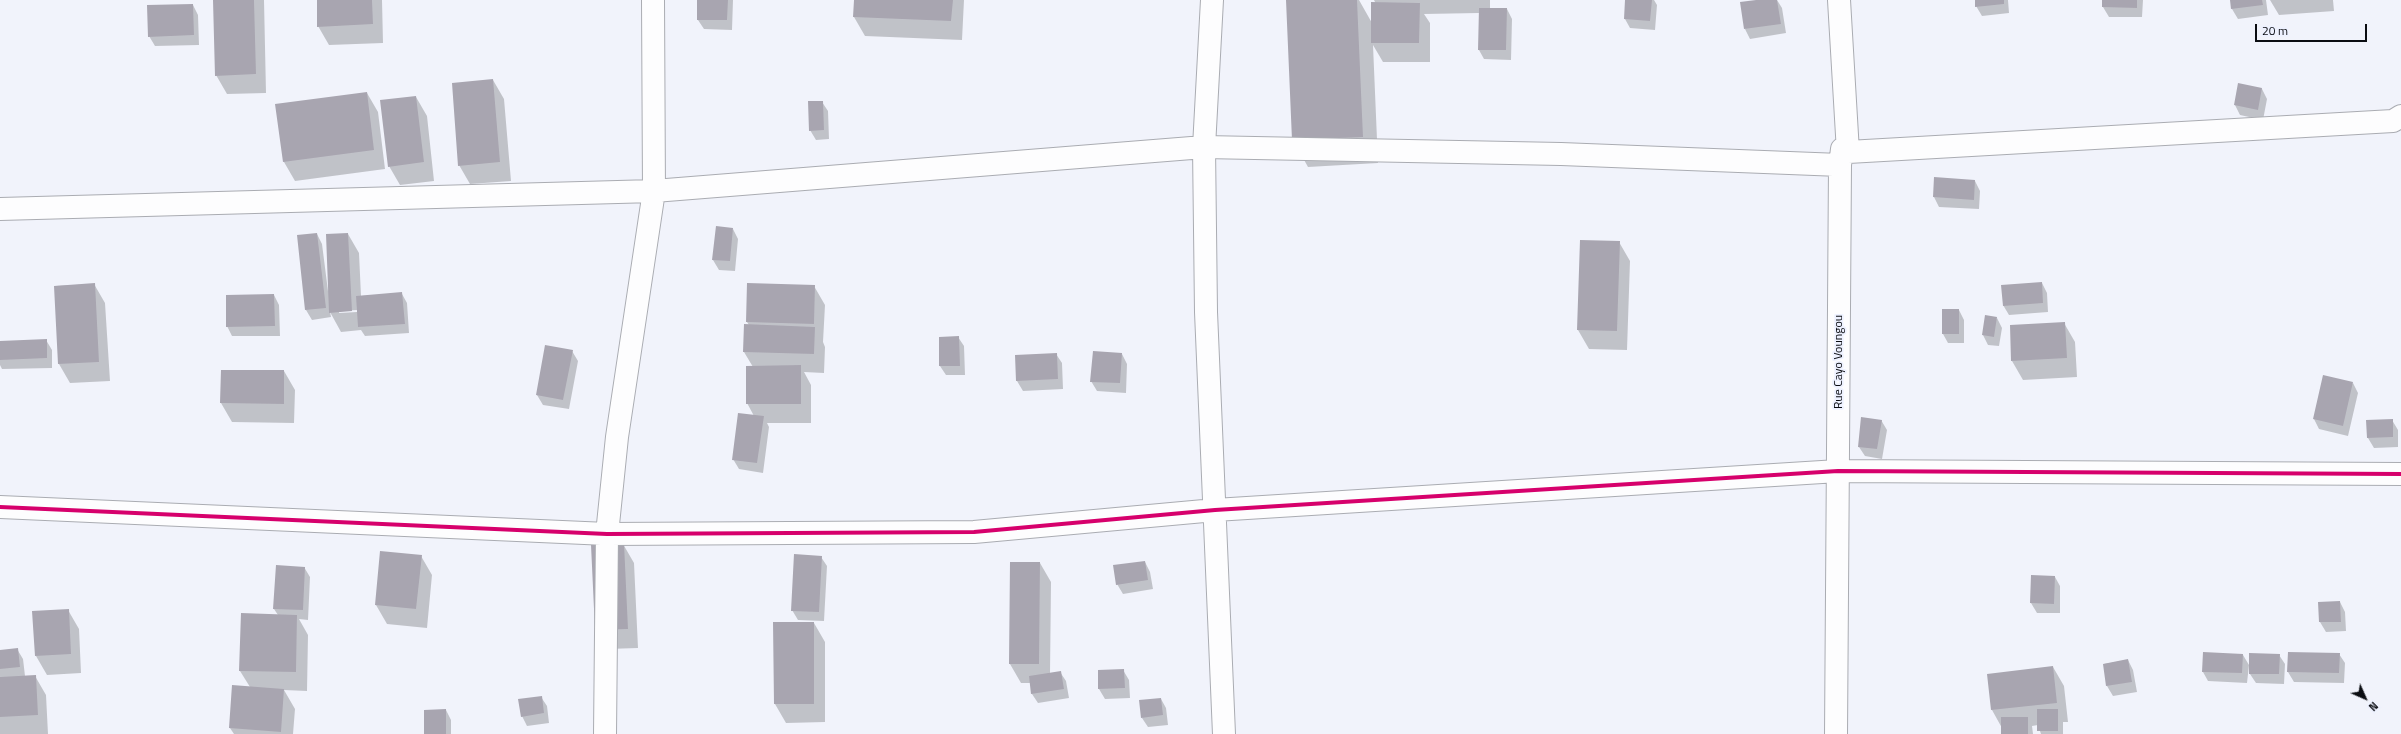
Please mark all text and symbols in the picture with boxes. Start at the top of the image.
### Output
scale bar [2257,16,2369,42]
text: 20 m [2262,21,2288,40]
street label: Rue Cayo Voungou [1832,315,1846,409]
north arrow [2345,678,2385,718]
text: N [2365,698,2382,715]

